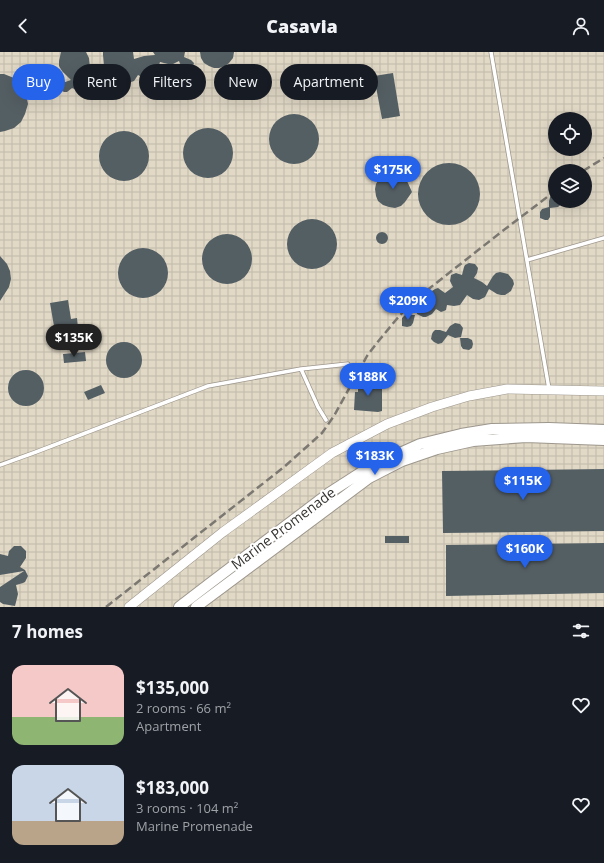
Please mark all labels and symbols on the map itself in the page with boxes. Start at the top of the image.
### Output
pin: $175K [365,156,421,190]
pin: $209K [380,287,436,321]
pin: $135K [46,324,102,358]
pin: $188K [340,363,396,397]
pin: $183K [347,442,403,476]
pin: $115K [495,467,551,501]
street label: Marine Promenade [227,482,339,573]
pin: $160K [497,535,553,569]

